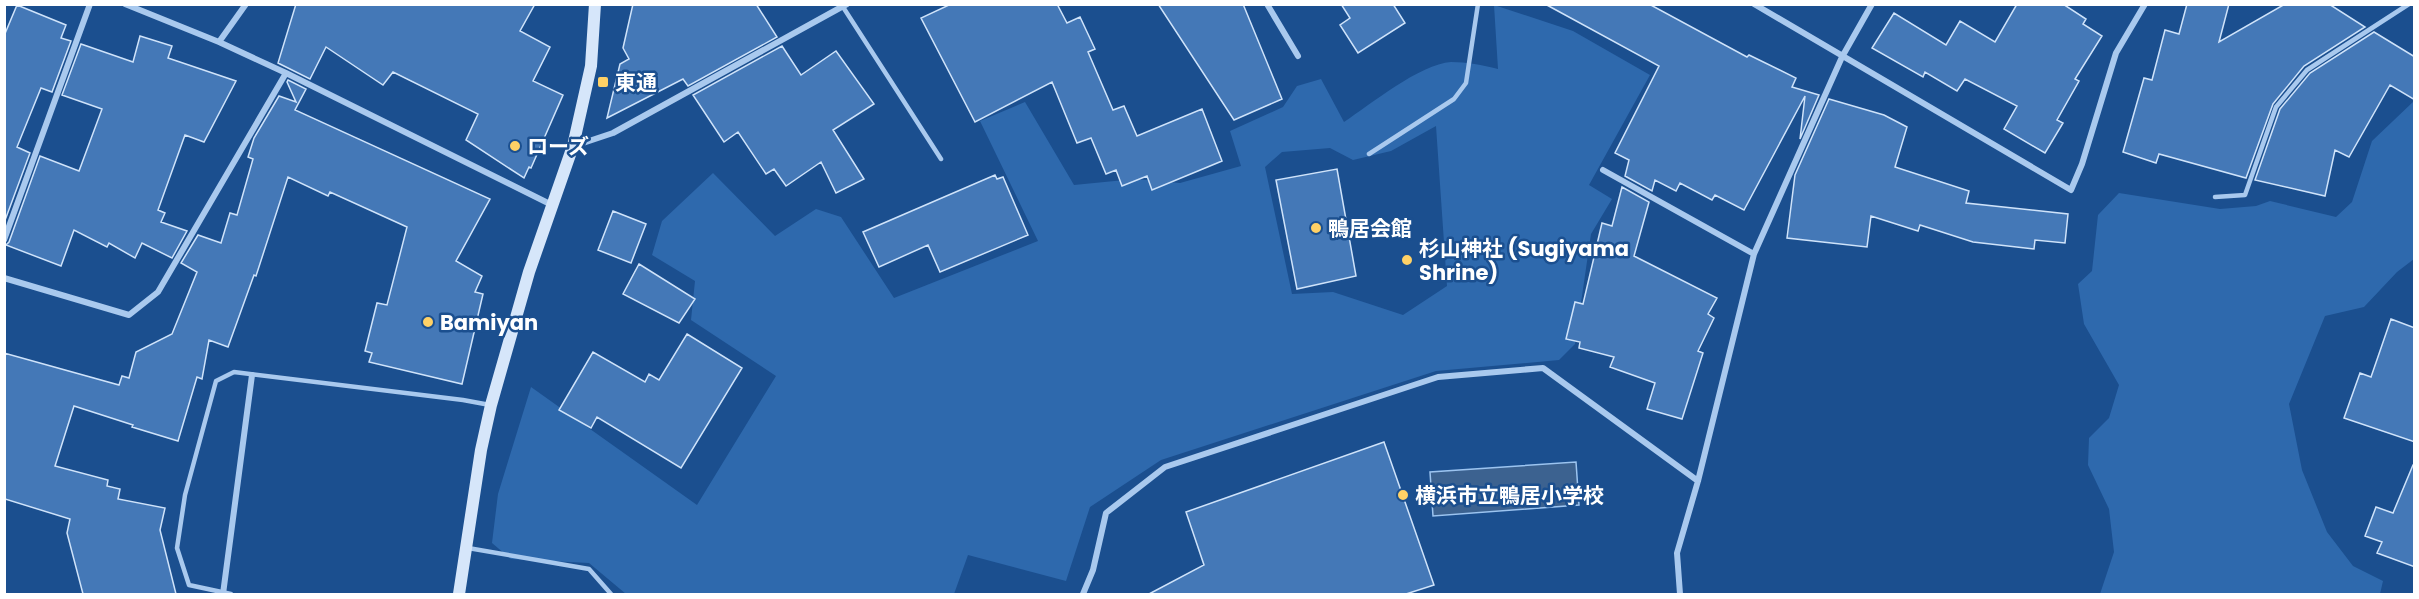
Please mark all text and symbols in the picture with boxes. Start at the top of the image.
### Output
place label: 東通 [615,68,657,97]
marker: 東通 [596,75,610,89]
place label: ローズ [527,132,589,161]
marker: ローズ [508,139,522,153]
place label: 鴨居会館 [1328,214,1412,243]
marker: 鴨居会館 [1309,221,1323,235]
place label: 杉山神社 (Sugiyama Shrine) [1419,234,1629,287]
marker: 杉山神社 (Sugiyama Shrine) [1400,253,1414,267]
place label: Bamiyan [440,308,538,337]
marker: Bamiyan [421,315,435,329]
place label: 横浜市立鴨居小学校 [1415,481,1604,510]
marker: 横浜市立鴨居小学校 [1396,488,1410,502]

